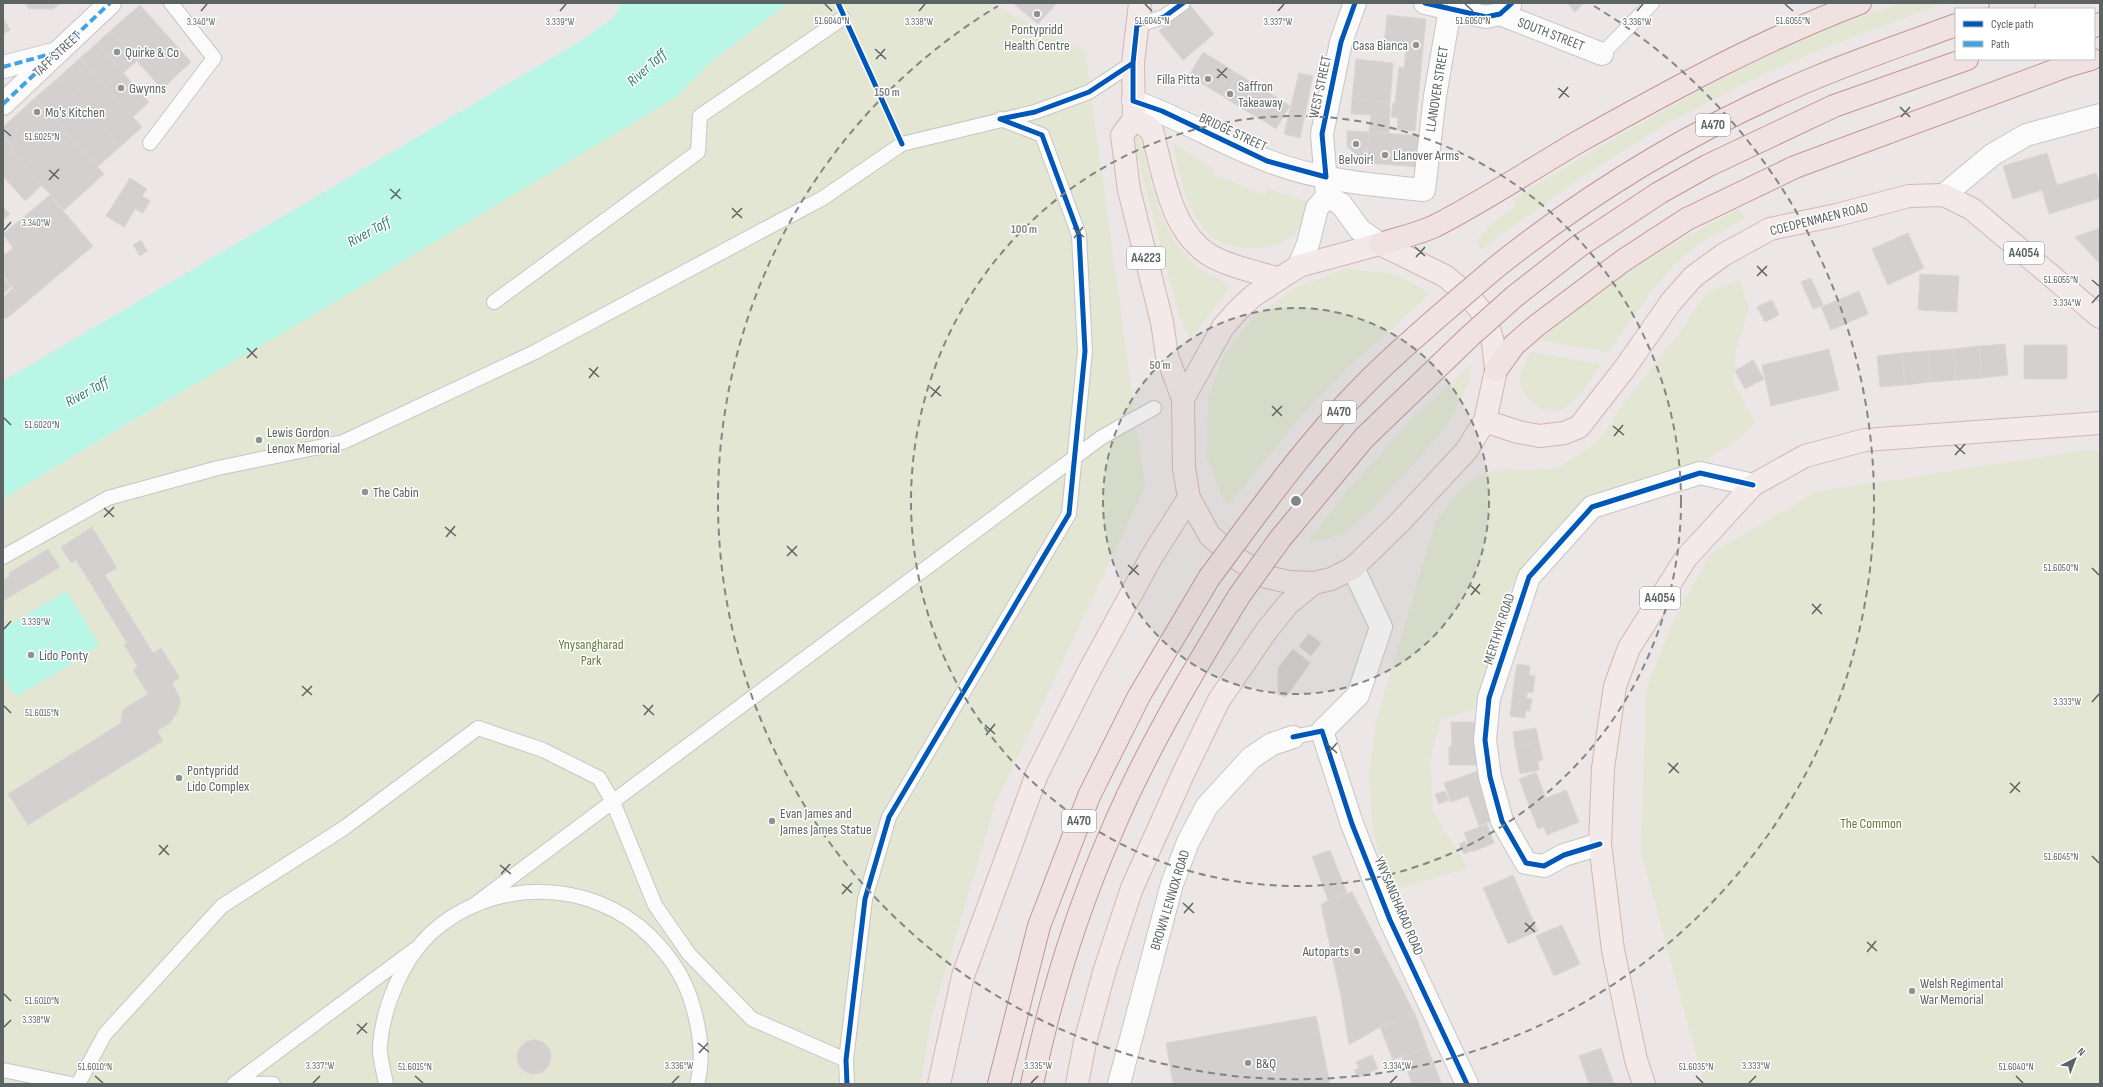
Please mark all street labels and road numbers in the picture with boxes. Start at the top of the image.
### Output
street label: SOUTH STREET [1515,14,1587,55]
street label: TAFF STREET [29,27,85,81]
street label: LLANOVER STREET [1422,45,1452,133]
street label: WEST STREET [1305,54,1335,120]
street label: BRIDGE STREET [1196,109,1270,155]
road number: A470 [1696,114,1730,136]
street label: COEDPENMAEN ROAD [1768,199,1870,239]
road number: A4054 [2004,242,2044,264]
road number: A4223 [1127,247,1165,269]
road number: A470 [1322,401,1356,423]
road number: A4054 [1640,587,1680,609]
street label: MERTHYR ROAD [1480,591,1519,667]
road number: A470 [1062,810,1096,832]
street label: BROWN LENNOX ROAD [1147,848,1193,952]
street label: YNYSANGHARAD ROAD [1371,854,1427,958]

